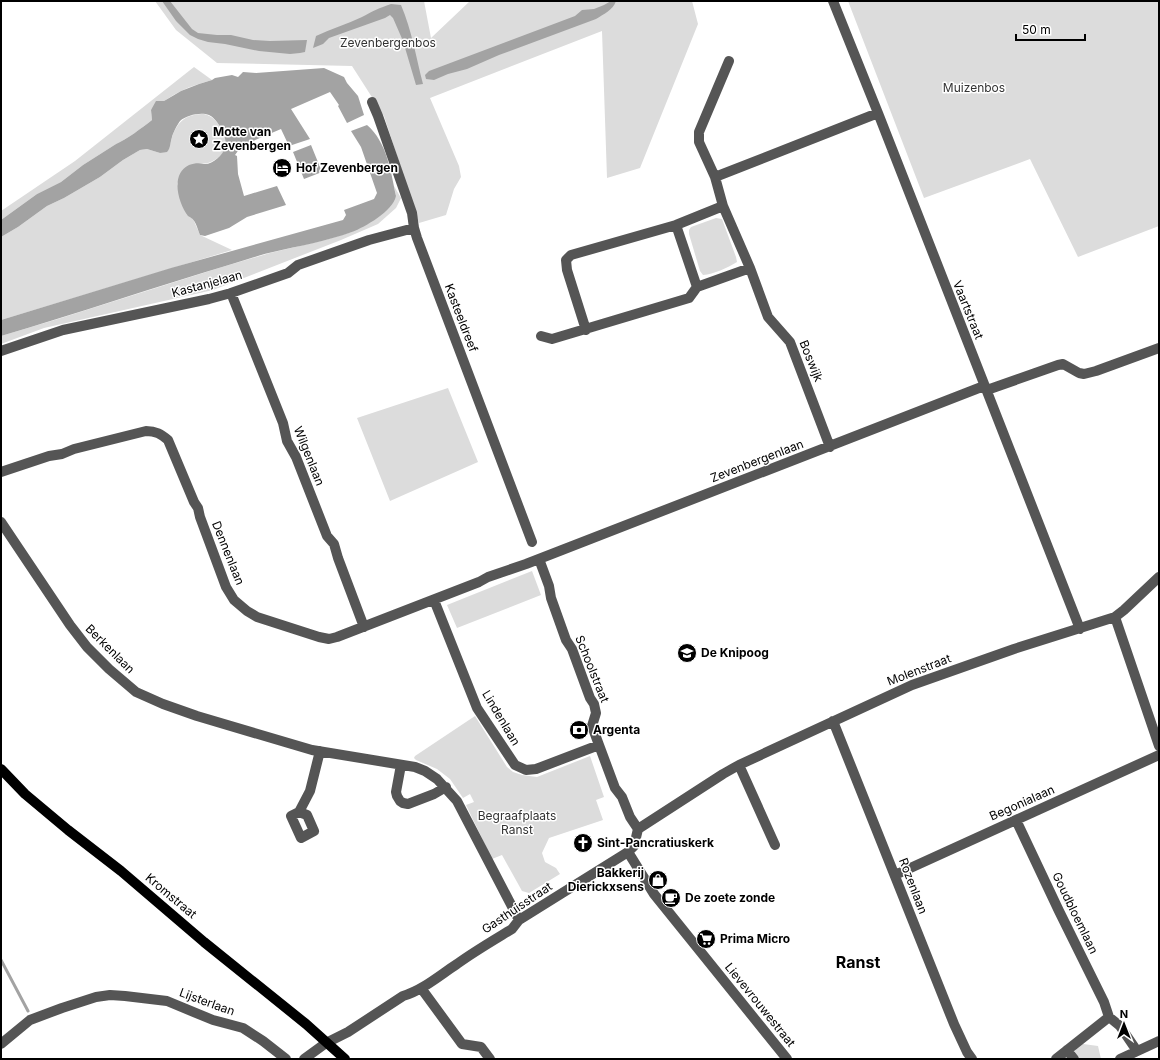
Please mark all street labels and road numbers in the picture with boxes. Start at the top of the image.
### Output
street label: Kastanjelaan [170,267,244,300]
street label: Vaartstraat [950,278,987,341]
street label: Kasteeldreef [442,282,482,355]
street label: Boswijk [796,338,827,384]
street label: Wilgenlaan [291,424,328,488]
street label: Zevenbergenlaan [708,436,805,485]
street label: Dennenlaan [209,519,248,587]
street label: Berkenlaan [83,621,138,676]
street label: Schoolstraat [572,633,613,705]
street label: Molenstraat [885,650,953,689]
street label: Lindenlaan [479,687,524,748]
street label: Begonialaan [987,782,1057,824]
street label: Rozenlaan [896,856,931,916]
street label: Goudbloemlaan [1049,869,1102,956]
street label: Kromstraat [143,870,200,921]
street label: Gasthuisstraat [479,879,555,937]
street label: Lievevrouwestraat [722,960,799,1050]
street label: Lijsterlaan [177,985,237,1018]

